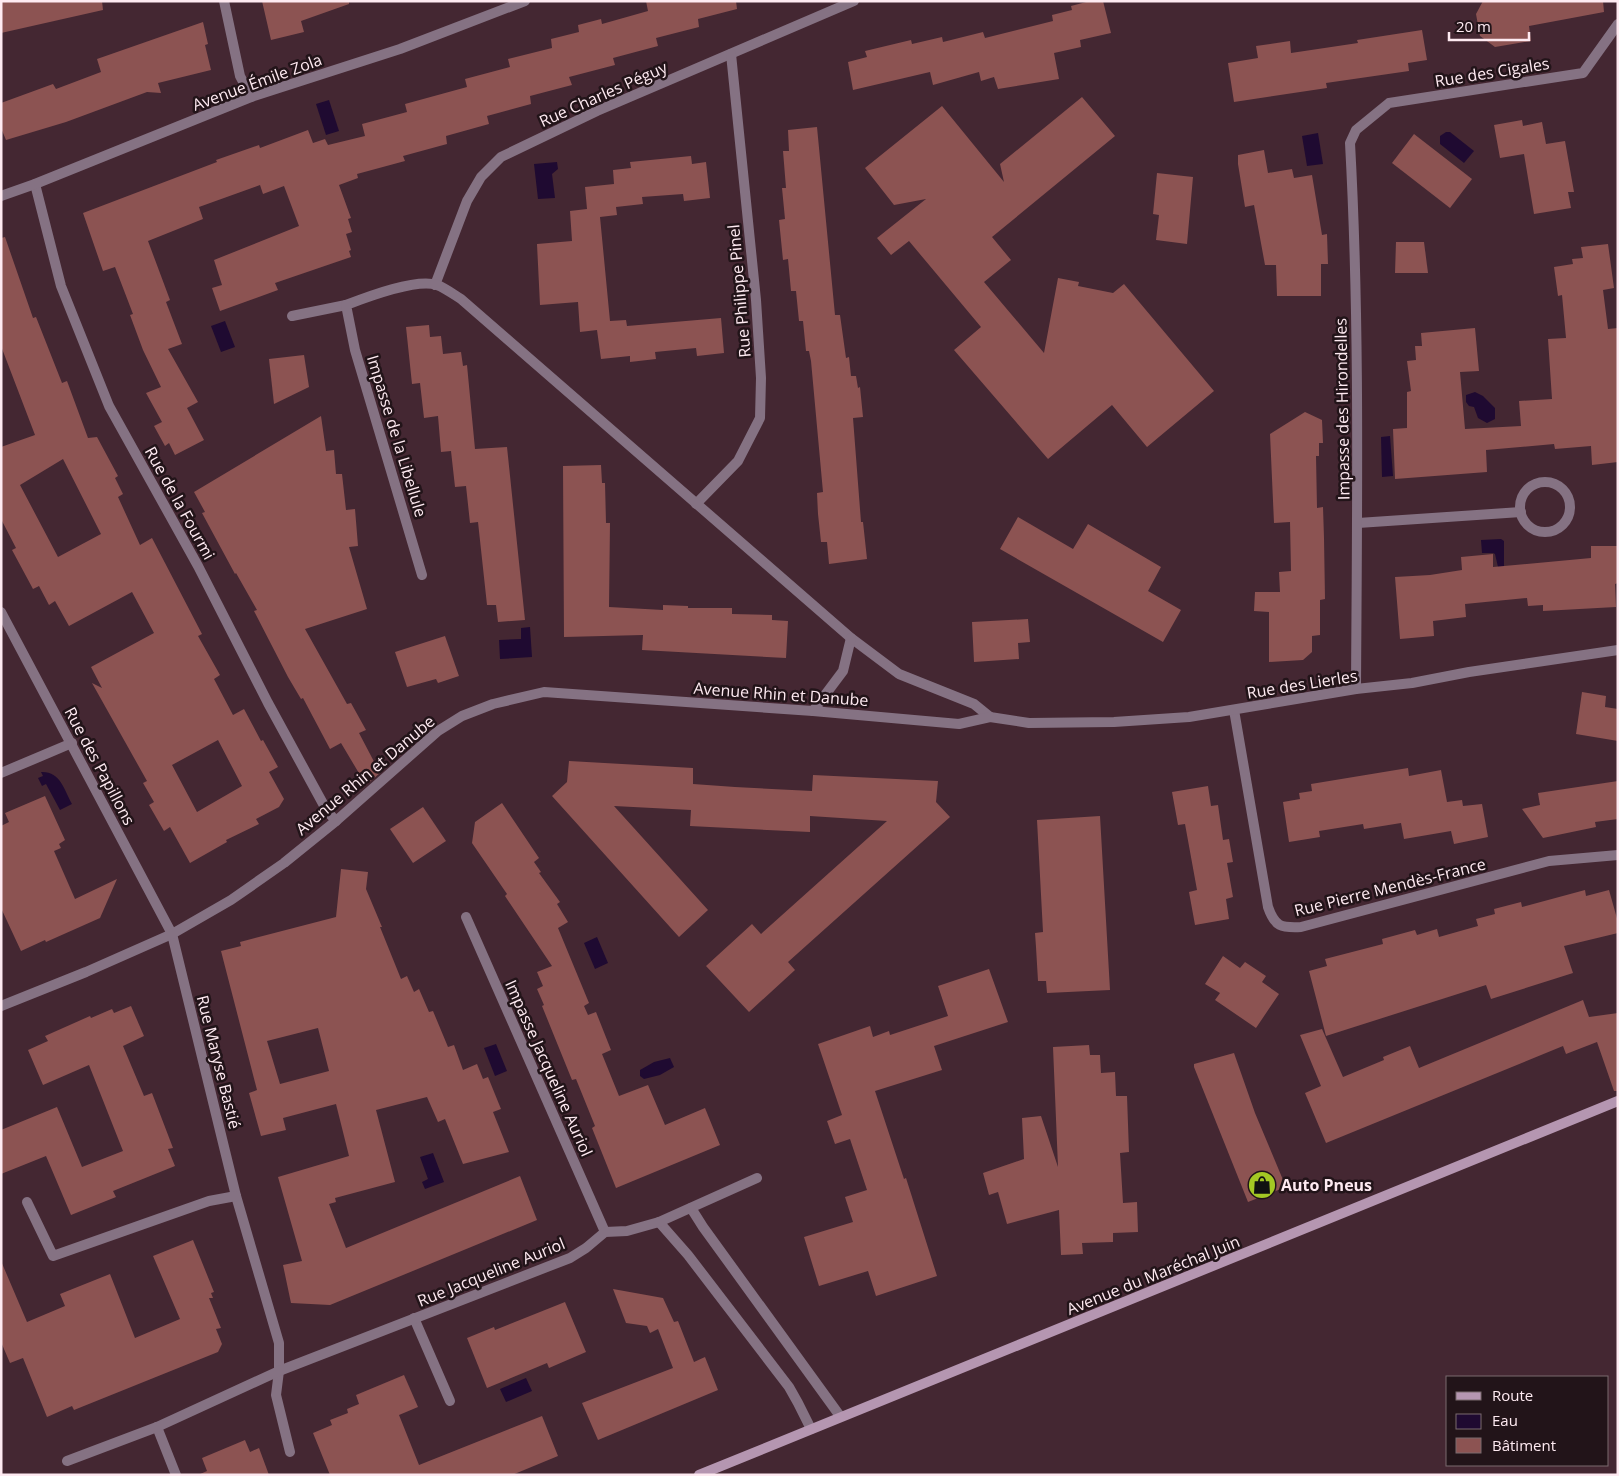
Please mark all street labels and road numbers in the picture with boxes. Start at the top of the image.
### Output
street label: Avenue Émile Zola [189,48,325,116]
street label: Rue des Cigales [1433,52,1551,92]
street label: Rue Charles Péguy [535,55,671,132]
street label: Rue Philippe Pinel [722,223,756,359]
street label: Impasse des Hirondelles [1329,318,1355,500]
street label: Impasse de la Libellule [362,352,432,520]
street label: Rue de la Fourmi [140,443,220,563]
street label: Rue des Lierles [1245,664,1359,704]
street label: Avenue Rhin et Danube [693,677,869,711]
street label: Rue des Papillons [60,703,140,829]
street label: Avenue Rhin et Danube [291,710,439,840]
street label: Rue Pierre Mendès-France [1292,853,1488,921]
street label: Impasse Jacqueline Auriol [500,976,598,1160]
street label: Rue Maryse Bastié [192,993,246,1131]
street label: Avenue du Maréchal Juin [1063,1230,1243,1320]
street label: Rue Jacqueline Auriol [414,1232,568,1312]

